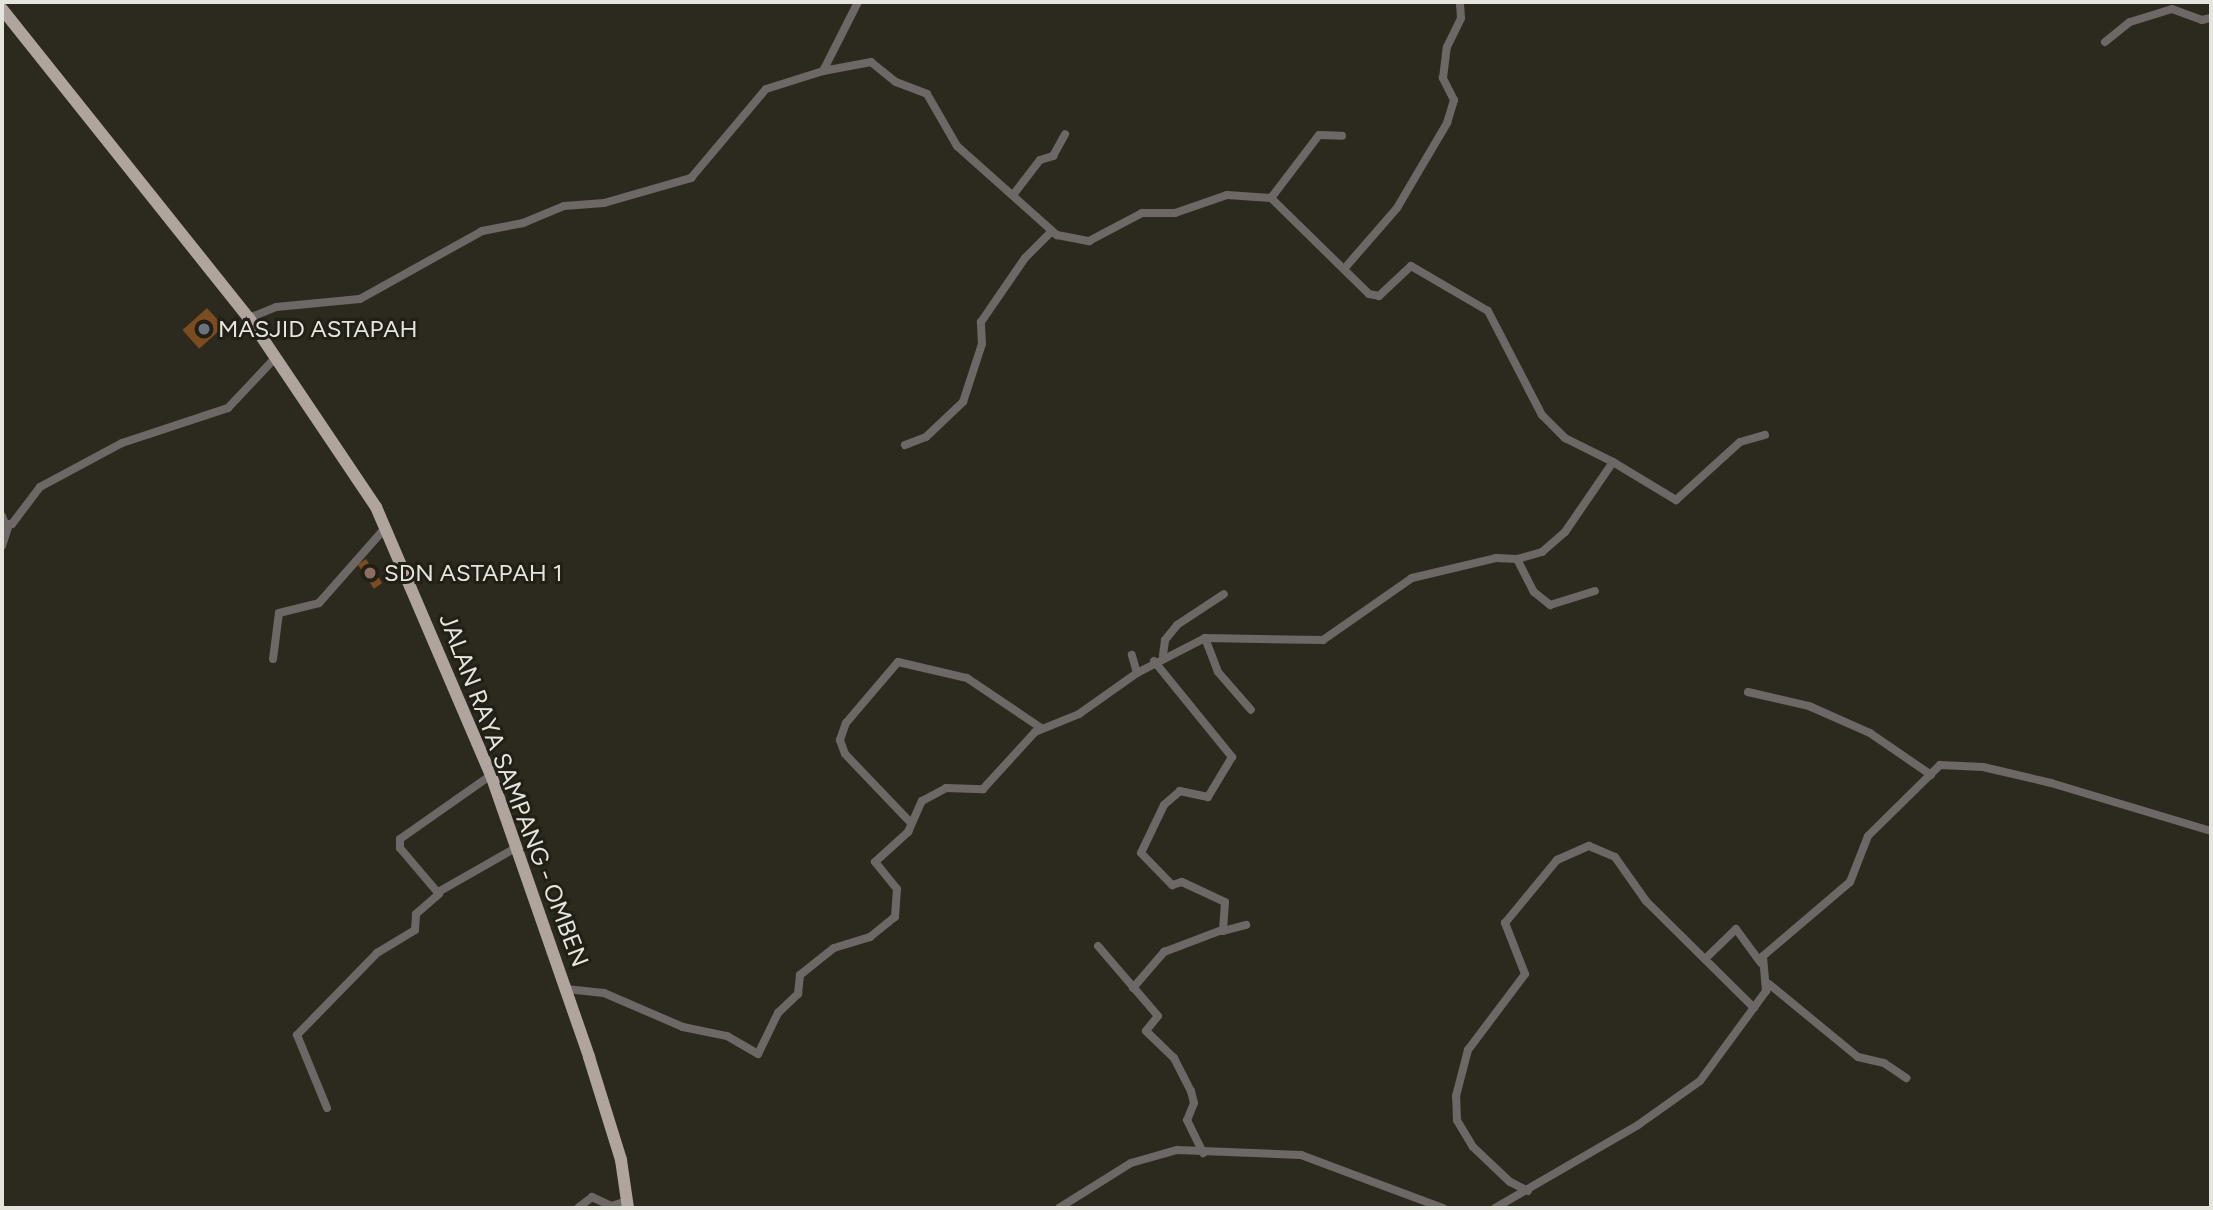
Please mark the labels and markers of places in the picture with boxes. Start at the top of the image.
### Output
place label: MASJID ASTAPAH [218,315,418,343]
marker: MASJID ASTAPAH [196,321,212,337]
place label: SDN ASTAPAH 1 [384,559,563,587]
marker: SDN ASTAPAH 1 [362,565,378,581]

